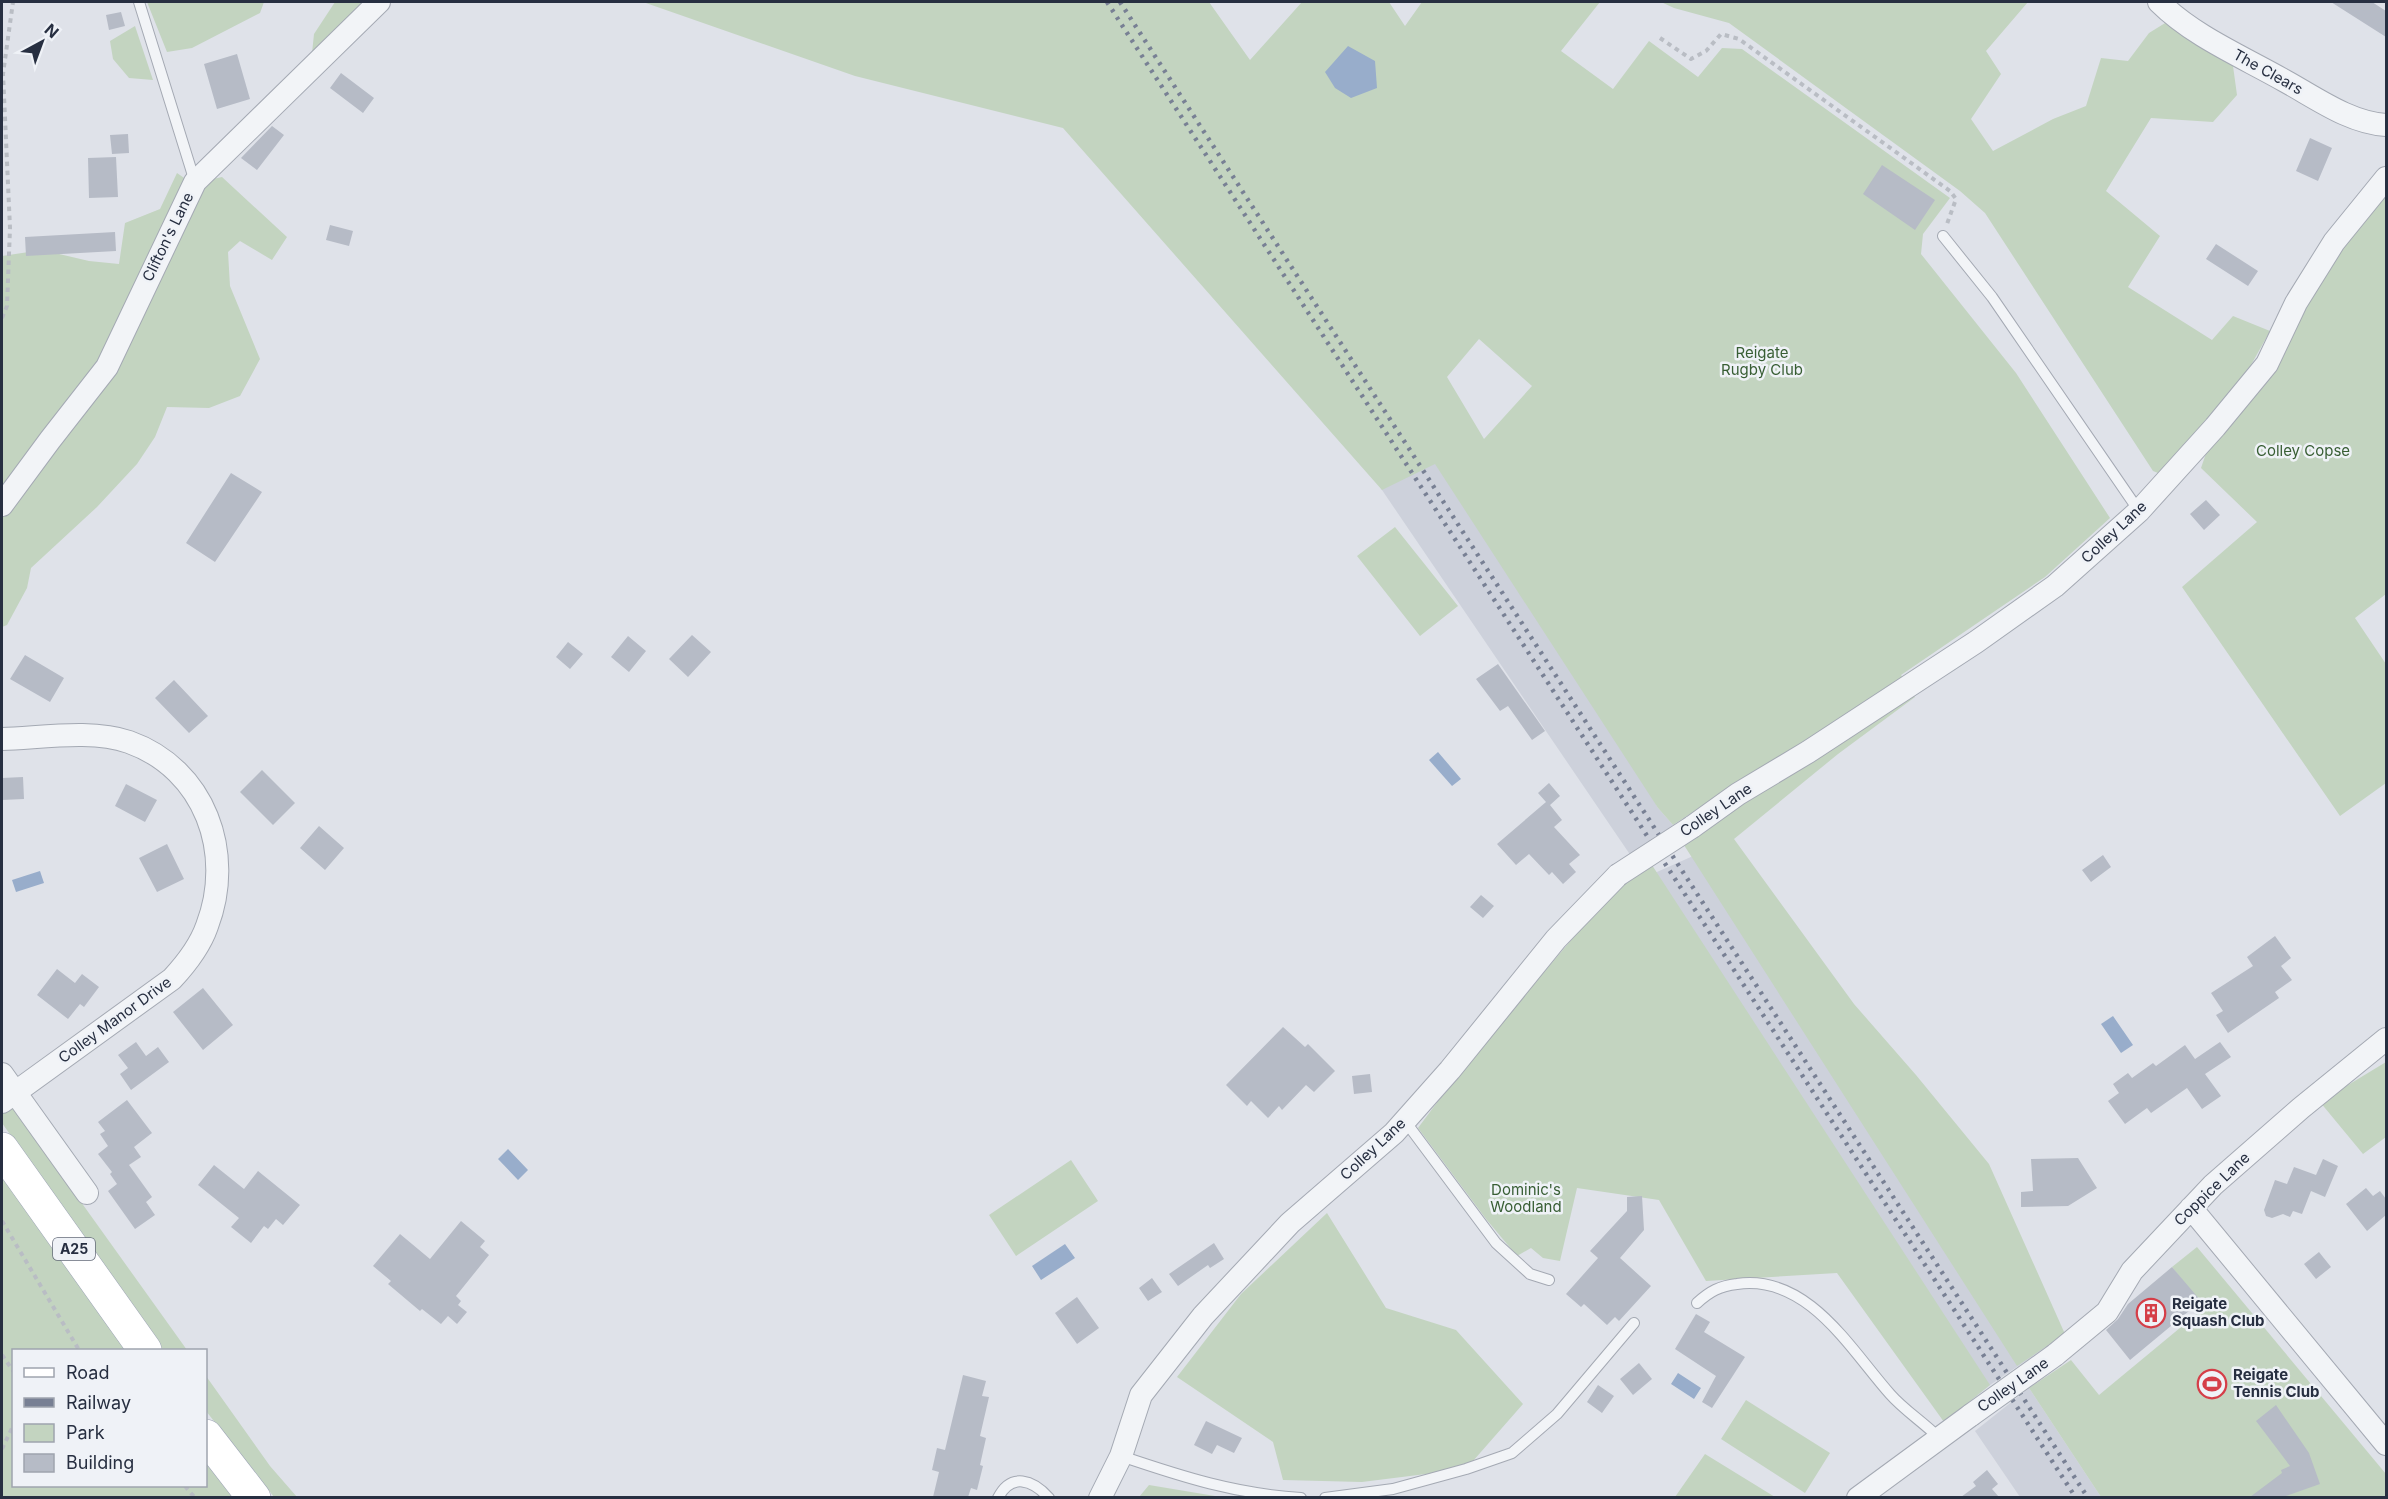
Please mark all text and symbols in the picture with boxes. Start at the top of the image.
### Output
north arrow [12,12,72,72]
text: N [41,19,63,42]
street label: The Clears [2230,45,2307,99]
street label: Clifton's Lane [138,189,197,285]
park label: Reigate Rugby Club [1721,343,1803,379]
park label: Colley Copse [2256,441,2350,460]
street label: Colley Lane [2077,496,2150,567]
street label: Colley Lane [1676,779,1755,841]
street label: Colley Manor Drive [54,972,175,1067]
street label: Colley Lane [1336,1113,1409,1184]
street label: Coppice Lane [2170,1148,2253,1230]
park label: Dominic's Woodland [1490,1180,1562,1216]
road number: A25 [53,1238,95,1260]
place label: Reigate Squash Club [2172,1294,2265,1330]
building icon: Reigate Squash Club [2135,1297,2167,1329]
legend [12,1349,207,1487]
street label: Colley Lane [1973,1353,2052,1416]
text: Road [66,1362,109,1383]
place label: Reigate Tennis Club [2233,1365,2319,1401]
sports icon: Reigate Tennis Club [2196,1368,2228,1400]
text: Railway [66,1392,131,1413]
text: Park [66,1422,105,1443]
text: Building [66,1452,134,1473]

